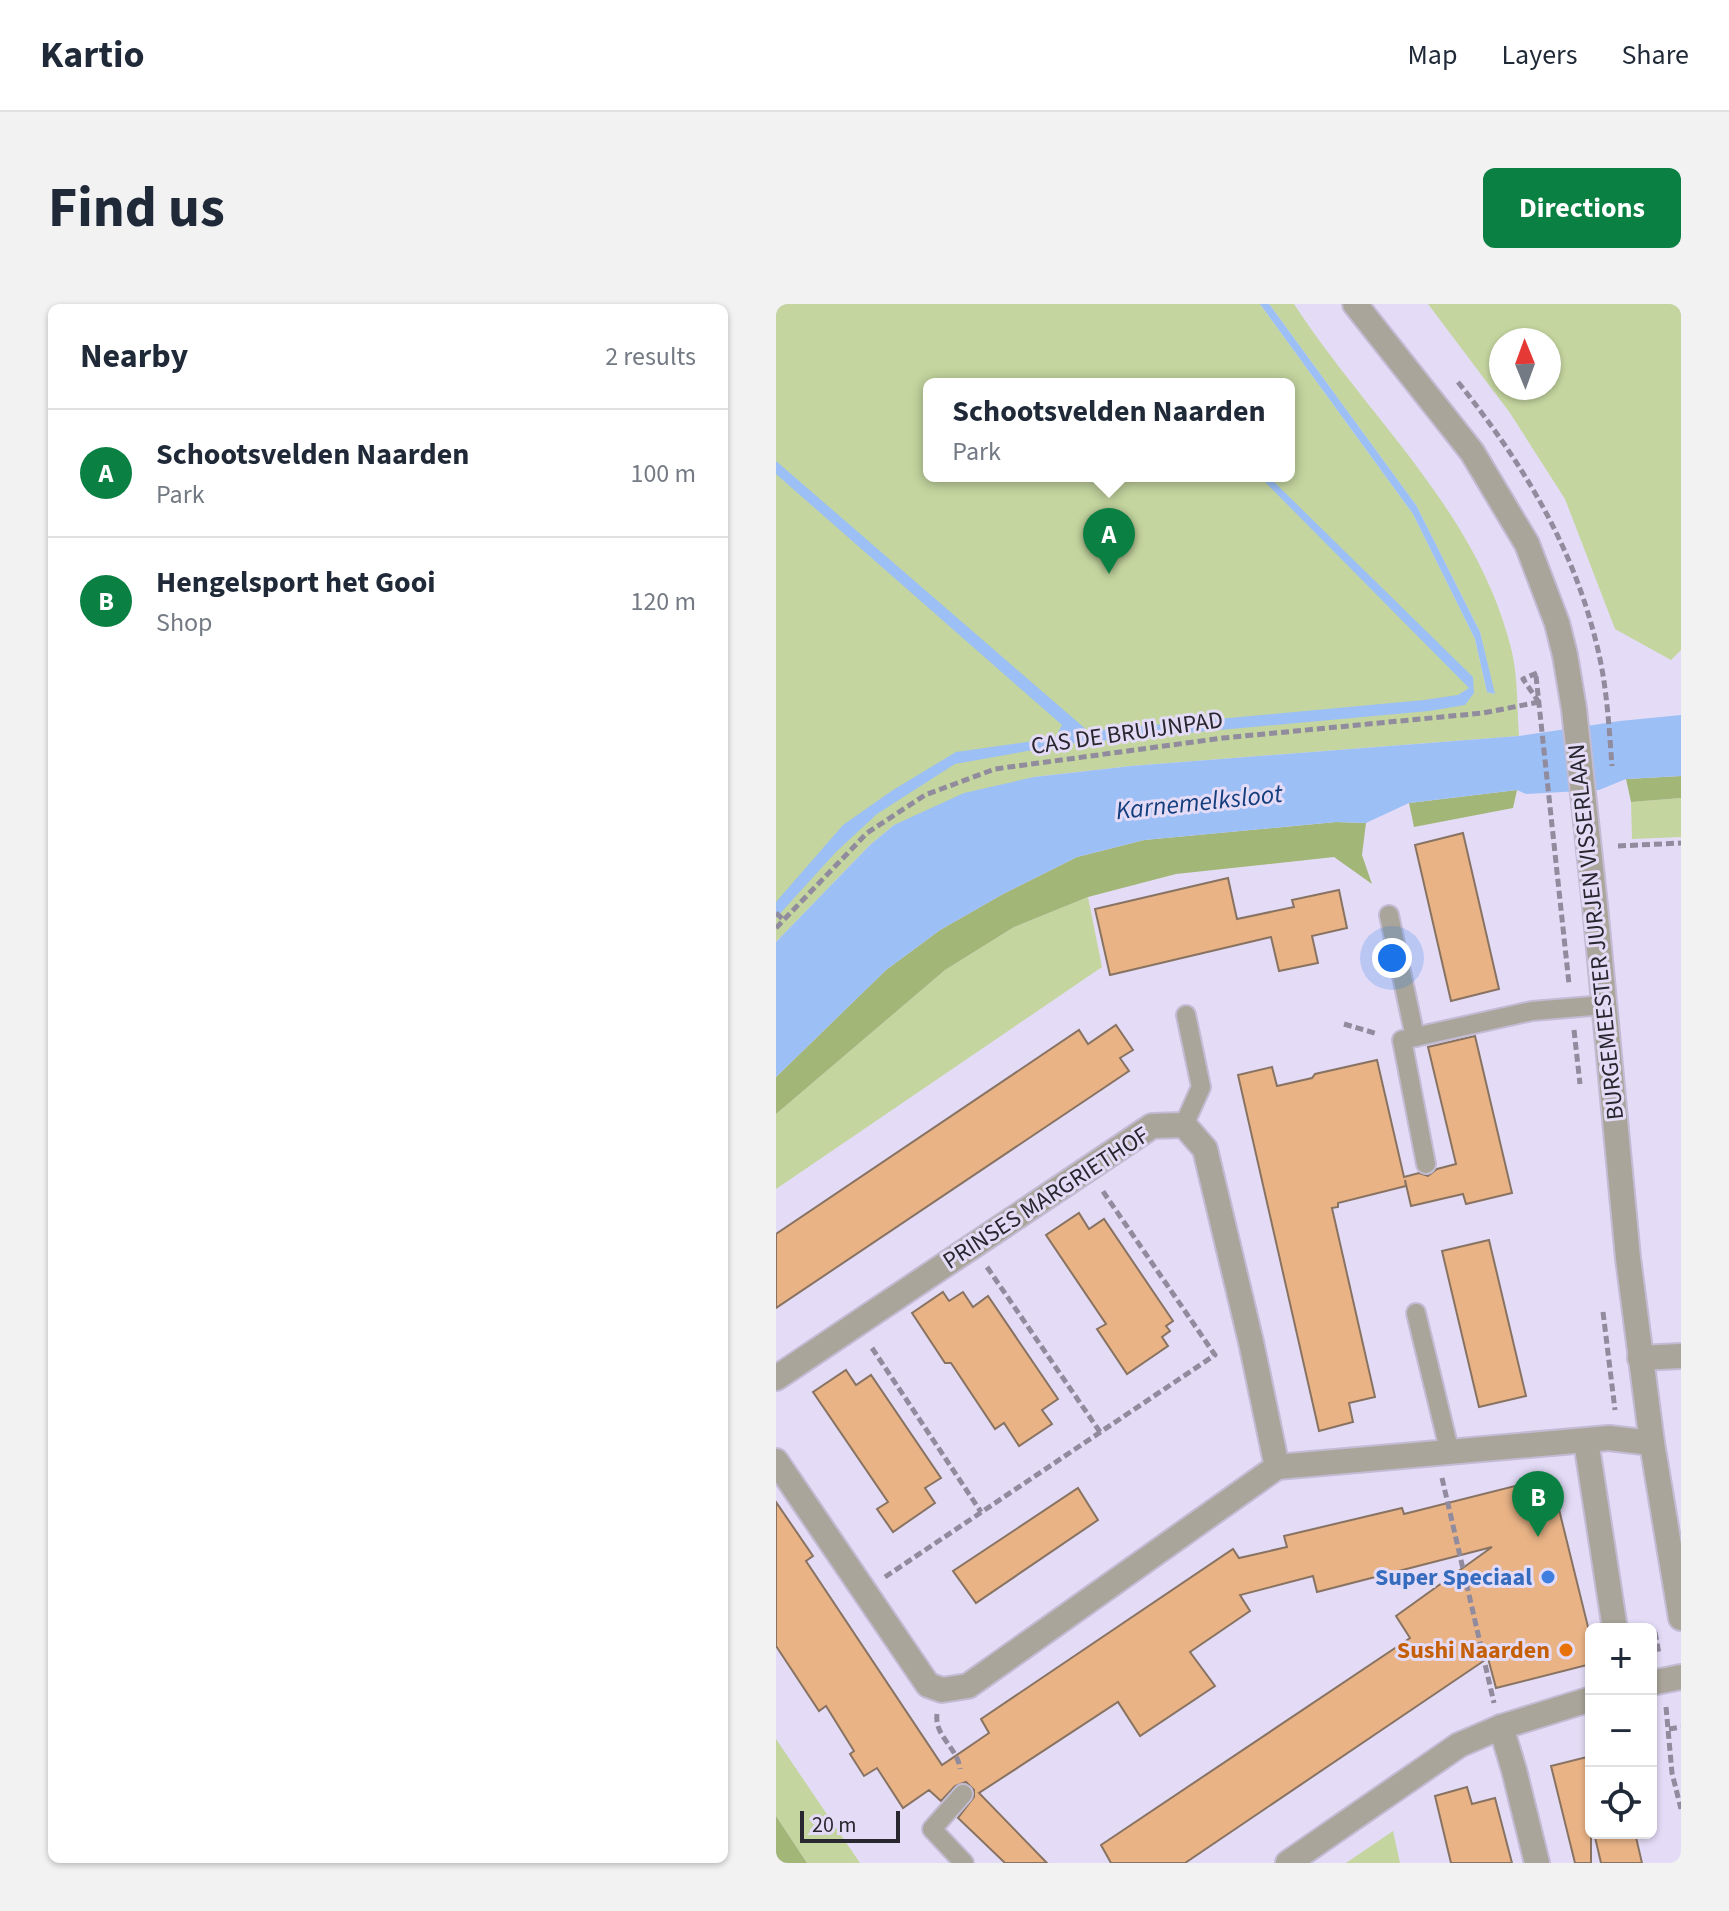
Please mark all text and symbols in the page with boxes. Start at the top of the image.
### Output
text: Kartio [40,28,145,82]
text: Map [1407,35,1457,75]
text: Layers [1501,35,1577,75]
text: Share [1621,35,1689,75]
button: Directions [1483,168,1681,248]
text: Find us [48,169,225,248]
north arrow [1489,328,1561,400]
text: Nearby [80,332,188,381]
text: 2 results [605,338,696,375]
popup [923,378,1295,482]
text: Schootsvelden Naarden [952,390,1266,433]
text: Schootsvelden Naarden [156,433,469,476]
text: Park [952,433,1001,470]
text: A [99,455,113,492]
text: 100 m [630,455,696,492]
text: Park [156,476,205,513]
pin: A [1083,508,1135,574]
text: Hengelsport het Gooi [156,561,436,604]
text: B [98,583,114,620]
text: 120 m [630,583,696,620]
text: Shop [156,604,213,641]
street label: CAS DE BRUIJNPAD [1029,702,1225,764]
street label: BURGEMEESTER JURJEN VISSERLAAN [1559,742,1633,1122]
water label: Karnemelksloot [1114,775,1285,829]
your location [1372,938,1412,978]
street label: PRINSES MARGRIETHOF [936,1118,1156,1278]
pin: B [1512,1471,1564,1537]
place label: Super Speciaal [1375,1560,1532,1595]
marker: Super Speciaal [1539,1568,1557,1586]
map controls [1585,1623,1657,1839]
button: + [1585,1623,1657,1695]
place label: Sushi Naarden [1397,1633,1550,1668]
marker: Sushi Naarden [1557,1641,1575,1659]
button: − [1585,1695,1657,1767]
button: locate [1585,1767,1657,1839]
scale bar [800,1807,900,1843]
text: 20 m [812,1809,857,1841]

